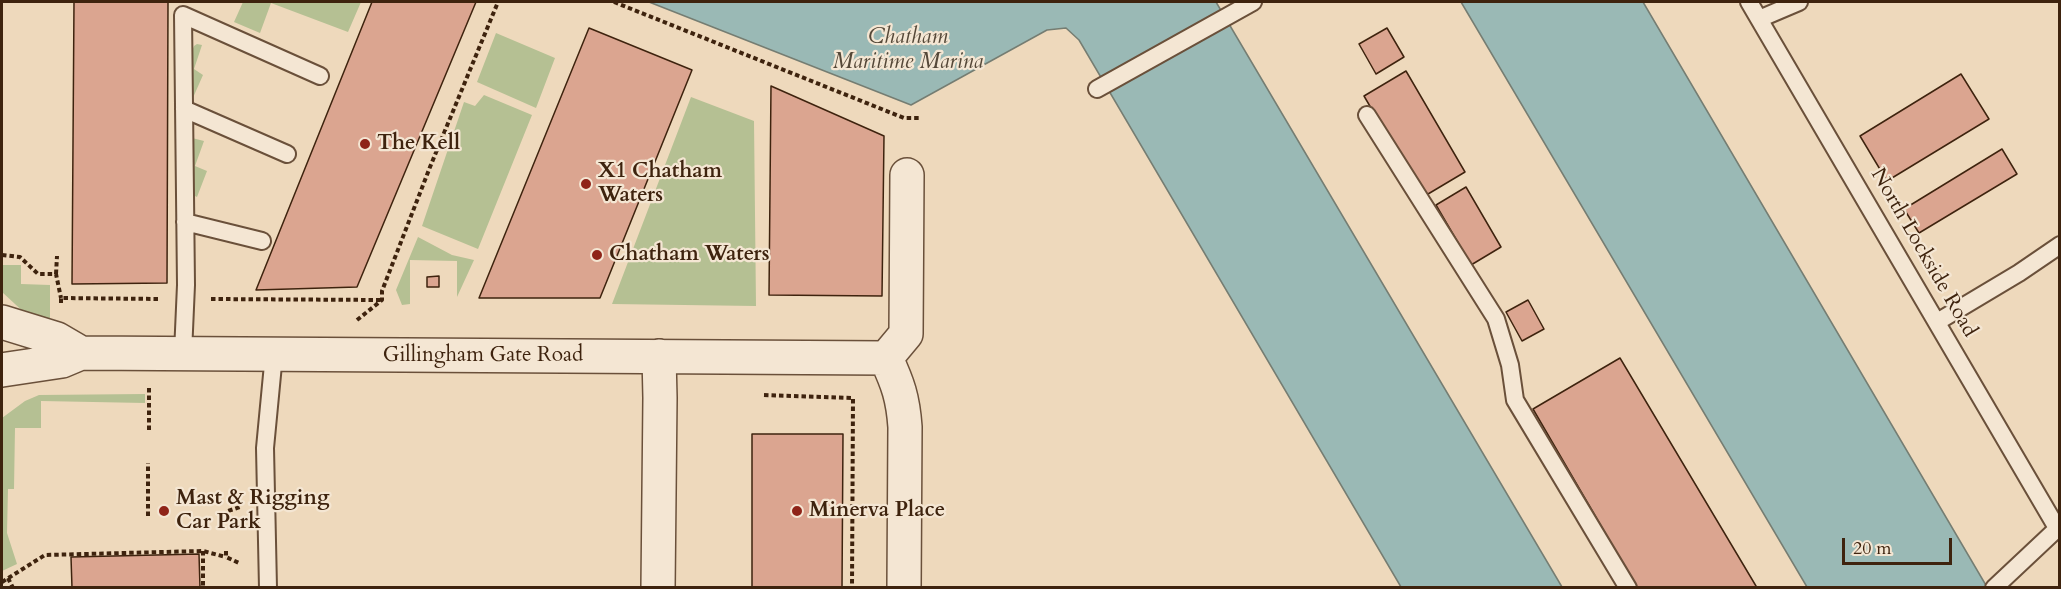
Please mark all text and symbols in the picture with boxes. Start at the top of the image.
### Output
water label: Chatham Maritime Marina [833,25,983,76]
place label: The Kell [377,131,460,157]
marker: The Kell [358,137,372,151]
place label: X1 Chatham Waters [598,159,722,209]
street label: North Lockside Road [1864,164,1982,342]
marker: X1 Chatham Waters [579,177,593,191]
place label: Chatham Waters [609,242,769,268]
marker: Chatham Waters [590,248,604,262]
street label: Gillingham Gate Road [383,343,583,369]
place label: Mast & Rigging Car Park [176,486,330,536]
place label: Minerva Place [809,498,945,524]
marker: Mast & Rigging Car Park [157,504,171,518]
marker: Minerva Place [790,504,804,518]
scale bar [1845,526,1954,564]
text: 20 m [1853,536,1892,561]

